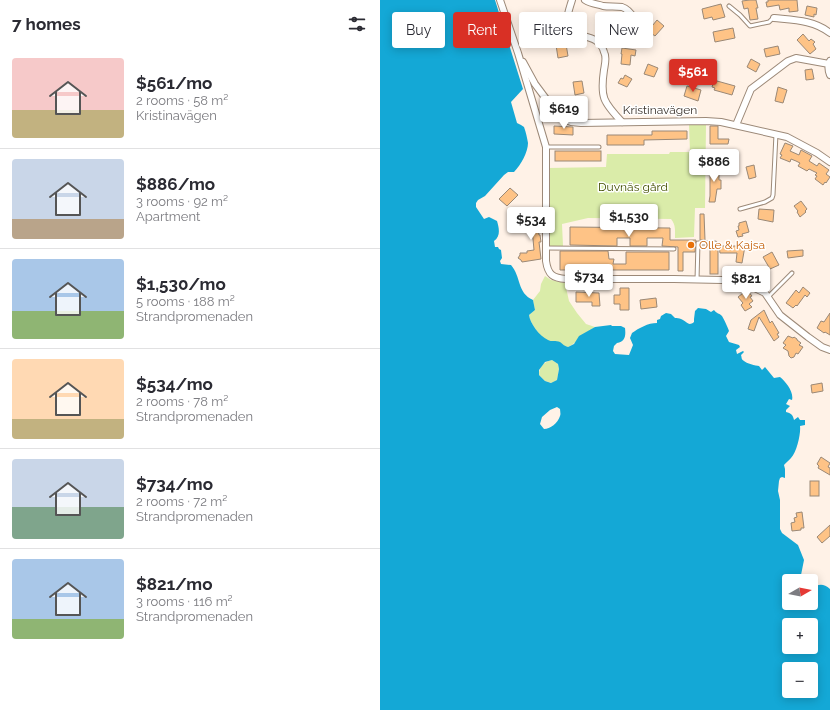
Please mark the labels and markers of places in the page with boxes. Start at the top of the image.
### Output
pin: $561 [669,59,717,93]
pin: $619 [540,96,588,130]
pin: $886 [690,149,738,183]
pin: $1,530 [596,204,662,238]
pin: $534 [507,207,555,241]
place label: Olle & Kajsa [699,238,765,252]
marker: Olle & Kajsa [686,240,696,250]
pin: $734 [565,264,613,298]
pin: $821 [722,266,770,300]

